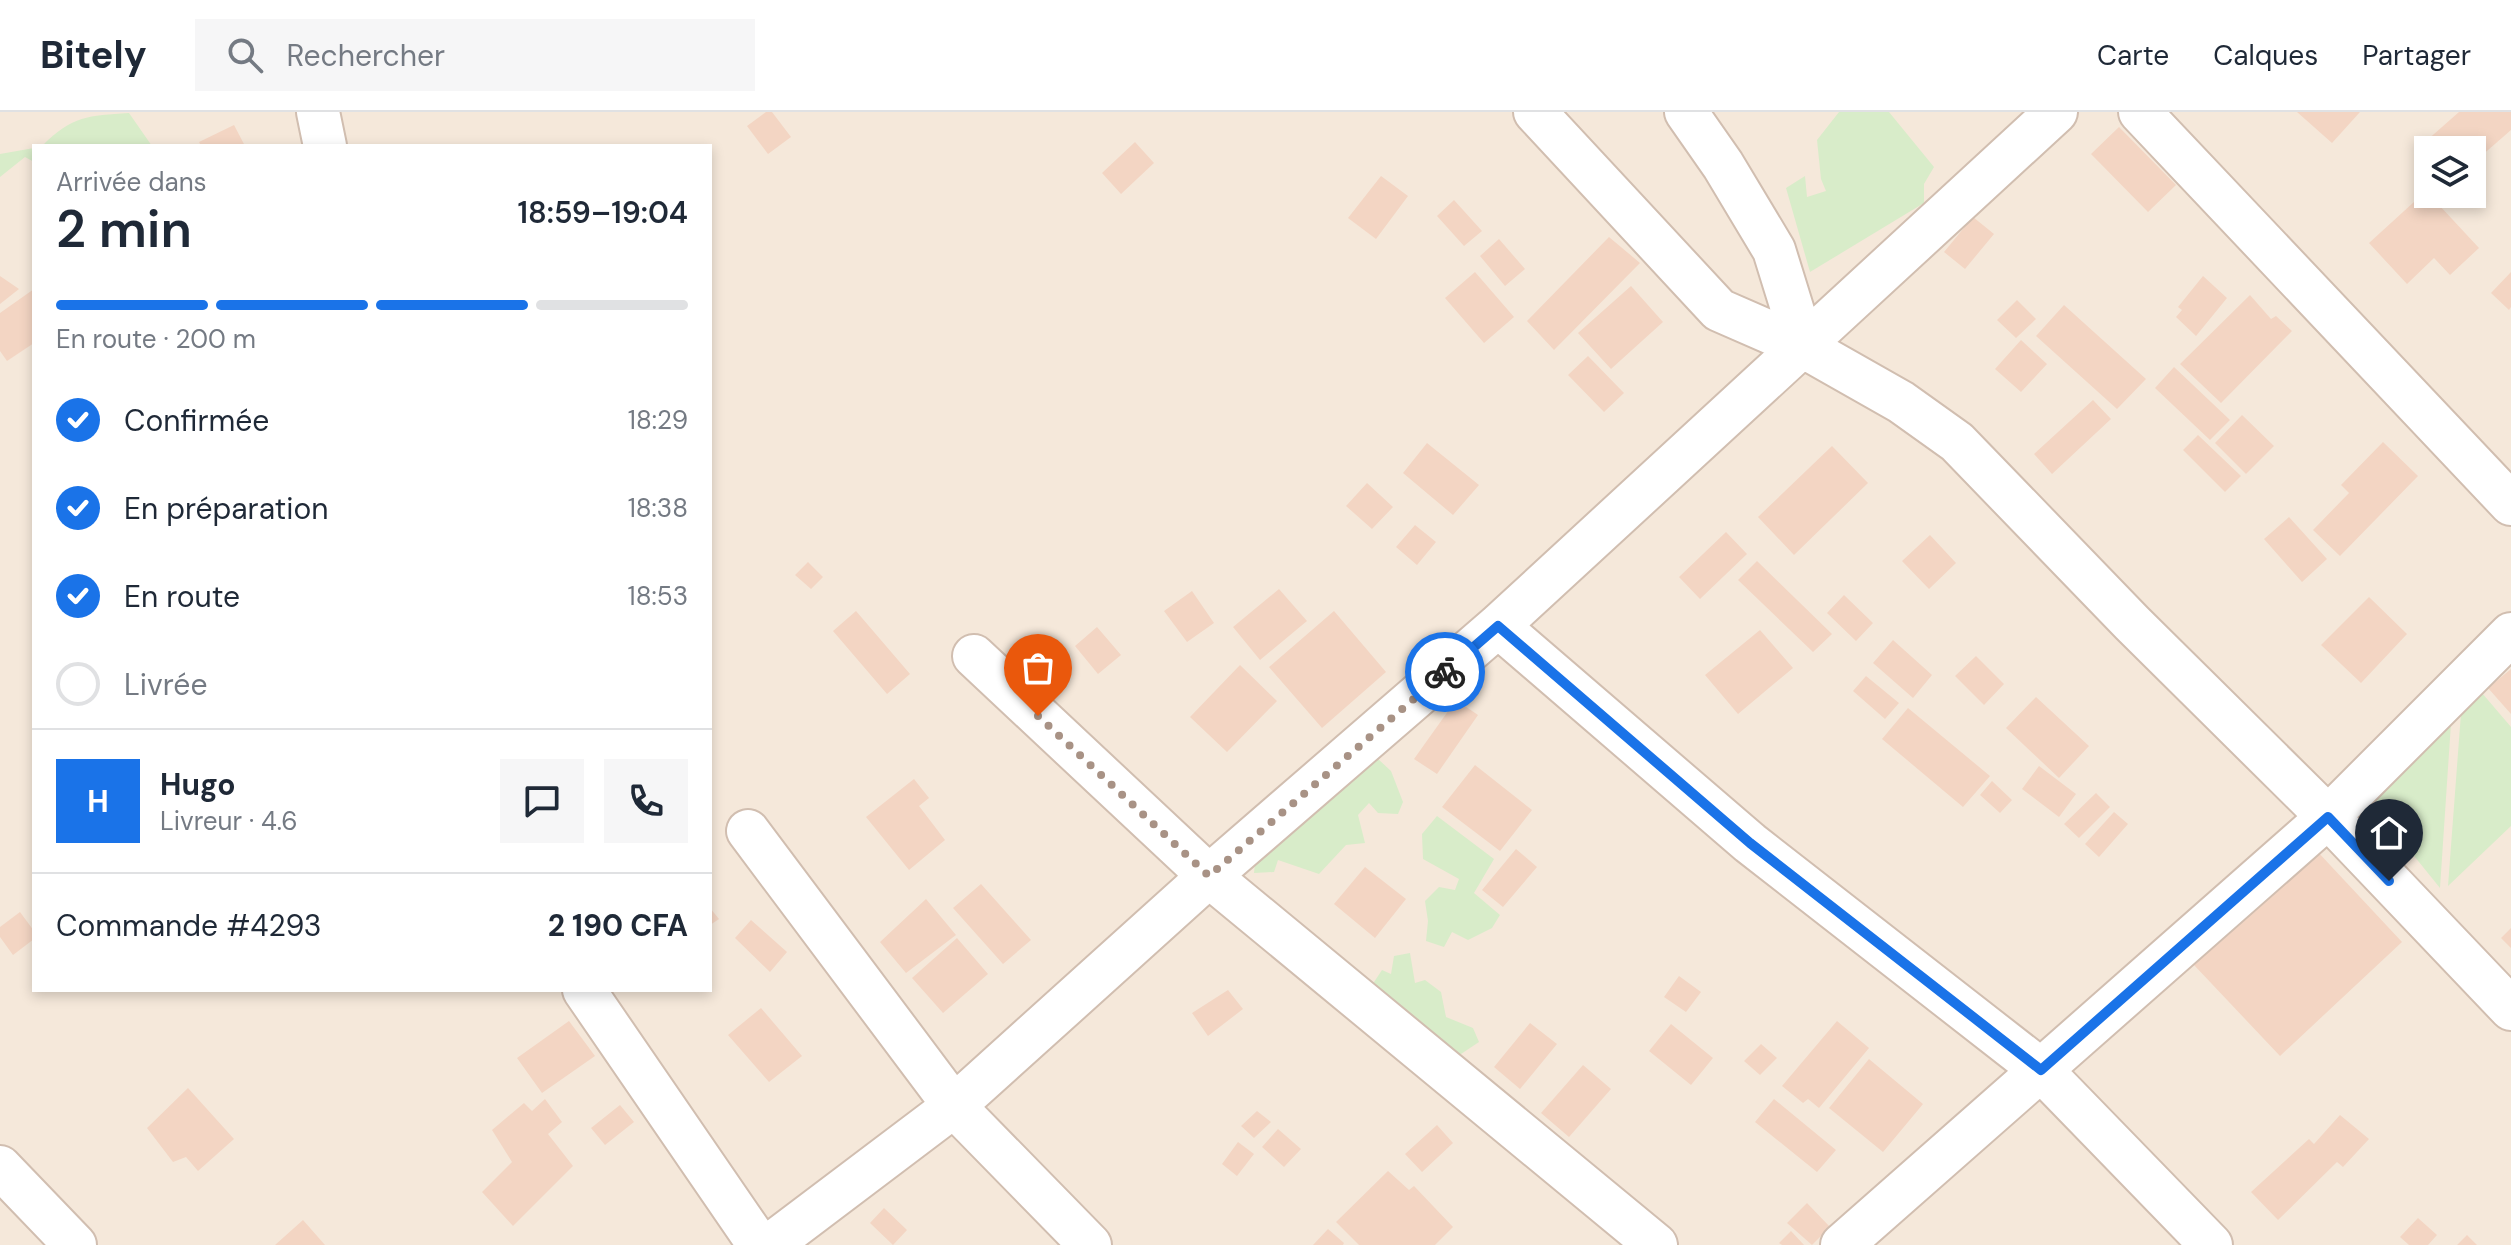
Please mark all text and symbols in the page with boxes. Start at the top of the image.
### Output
search box [195,19,755,91]
text: Bitely [40,30,147,80]
icon: search [223,33,267,77]
text: Rechercher [287,36,445,75]
text: Carte [2097,37,2169,74]
text: Calques [2213,37,2318,74]
text: Partager [2362,37,2471,74]
map controls [2414,136,2486,208]
button: layers [2414,136,2486,208]
text: Arrivée dans [56,165,207,199]
text: 18:59–19:04 [518,193,688,232]
text: 2 min [56,195,192,263]
text: En route · 200 m [56,322,256,356]
icon: check [56,398,100,442]
text: Confirmée [124,401,269,440]
text: 18:29 [628,403,688,437]
icon: check [56,486,100,530]
text: En préparation [124,489,329,528]
text: 18:38 [628,491,688,525]
icon: check [56,574,100,618]
text: En route [124,577,240,616]
text: 18:53 [628,579,688,613]
courier [1405,632,1485,712]
pin [1004,634,1072,716]
icon: bag [1016,646,1060,690]
icon: bike [1423,650,1467,694]
text: Livrée [124,665,207,704]
button: chat [500,759,584,843]
button: phone [604,759,688,843]
text: Hugo [160,765,235,804]
text: H [87,782,109,821]
pin [2355,799,2423,881]
text: Livreur · 4.6 [160,804,298,838]
icon: home [2367,811,2411,855]
text: Commande #4293 [56,906,322,945]
text: 2 190 CFA [548,906,688,945]

